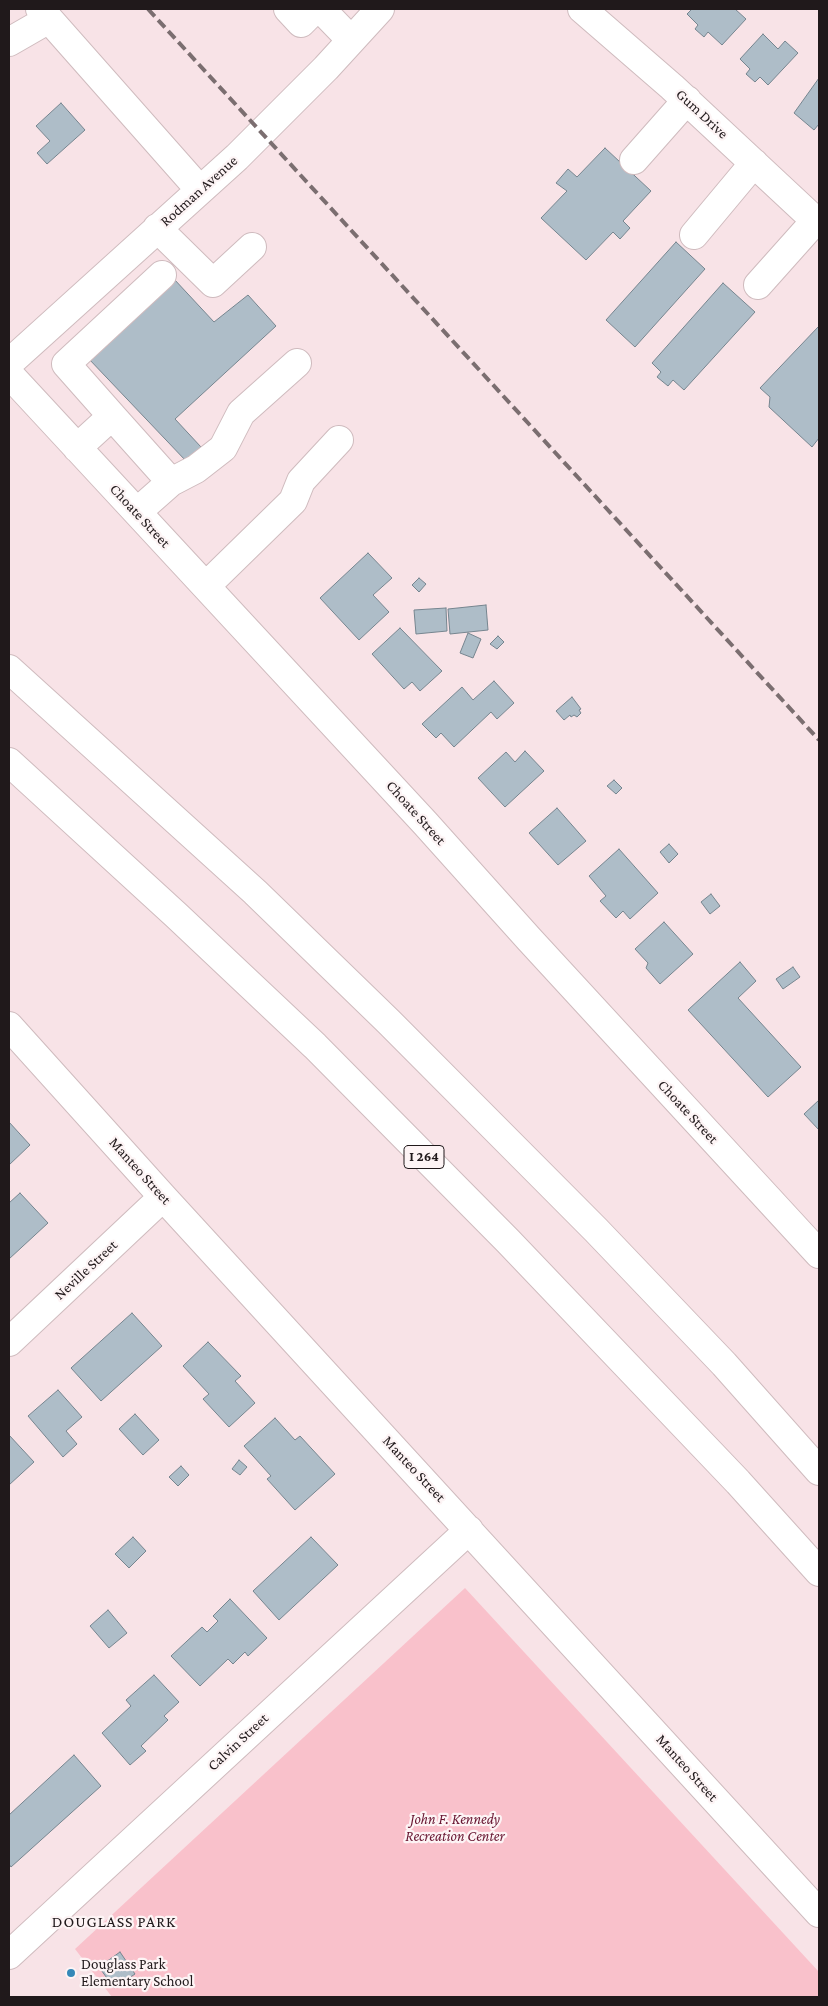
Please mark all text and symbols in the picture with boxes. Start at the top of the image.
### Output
street label: Gum Drive [672,85,732,143]
street label: Rodman Avenue [157,152,241,230]
street label: Choate Street [106,480,174,552]
street label: Choate Street [382,777,450,849]
street label: Choate Street [654,1076,722,1148]
street label: Manteo Street [105,1134,175,1208]
road number: I 264 [404,1146,444,1168]
street label: Neville Street [51,1236,121,1304]
street label: Manteo Street [379,1432,449,1506]
street label: Calvin Street [204,1709,272,1775]
street label: Manteo Street [652,1731,722,1805]
park label: John F. Kennedy Recreation Center [405,1810,505,1845]
district label: DOUGLASS PARK [50,1912,178,1932]
place label: Douglass Park Elementary School [81,1955,193,1990]
marker: Douglass Park Elementary School [65,1967,77,1979]

